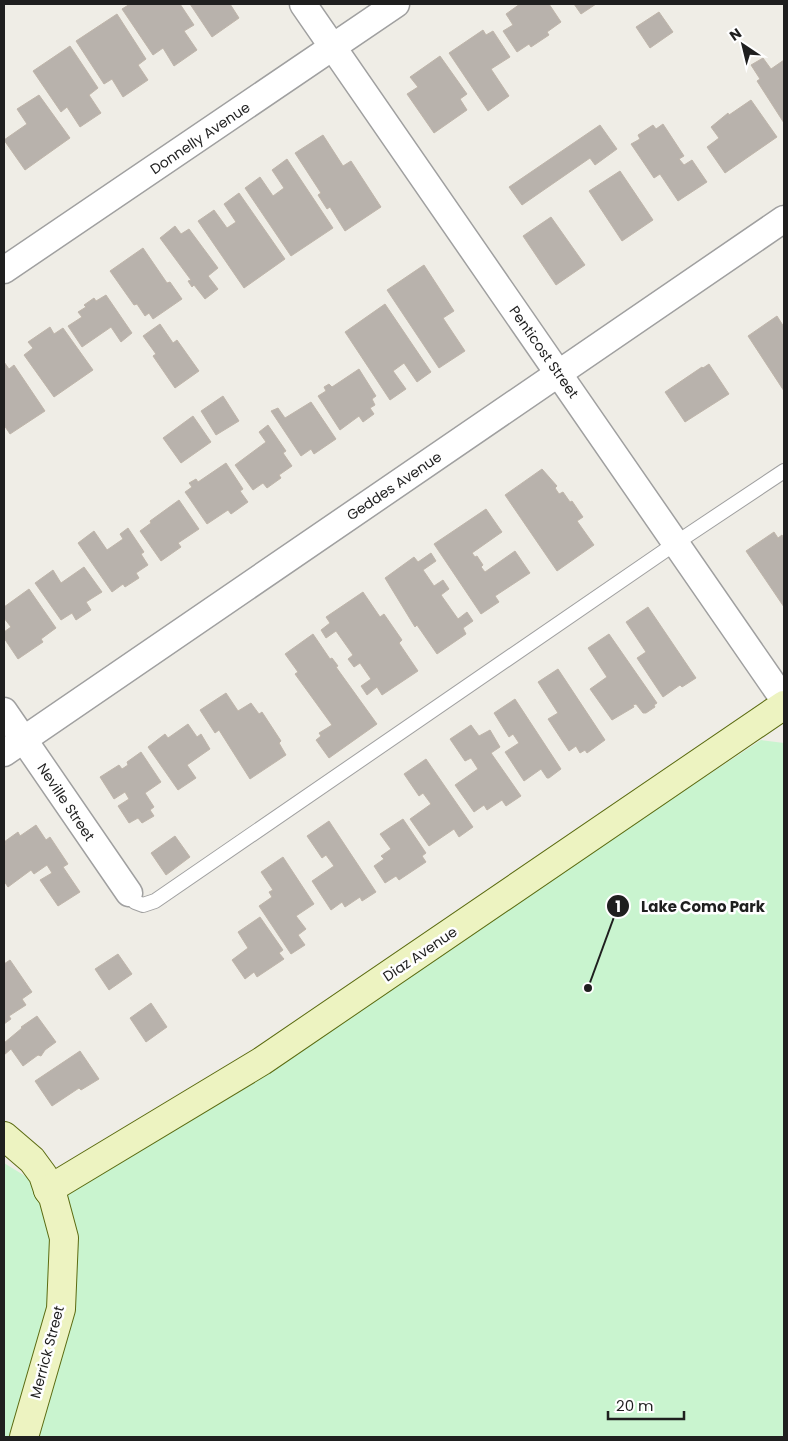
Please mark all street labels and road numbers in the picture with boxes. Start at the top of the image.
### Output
street label: Donnelly Avenue [146,97,254,179]
street label: Penticost Street [505,302,583,402]
street label: Geddes Avenue [342,447,446,525]
street label: Neville Street [33,759,99,845]
street label: Diaz Avenue [379,922,461,986]
street label: Merrick Street [25,1304,69,1400]

